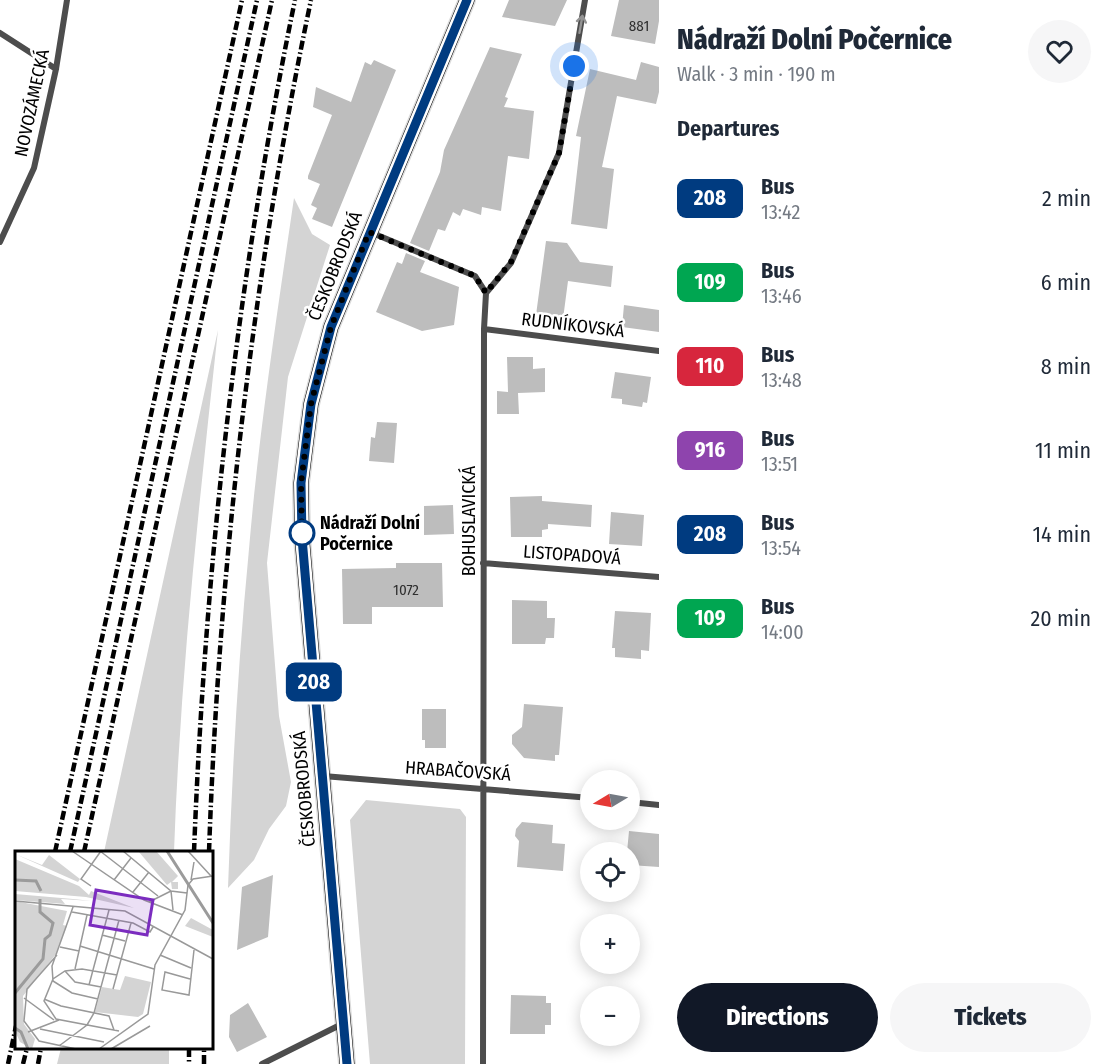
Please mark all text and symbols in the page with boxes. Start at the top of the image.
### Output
one-way arrow [576,15,587,35]
house number: 881 [629,17,649,35]
button: heart [1028,20,1091,83]
text: Nádraží Dolní Počernice [677,23,952,56]
street label: NOVOZÁMECKÁ [9,47,54,159]
your location [559,51,589,81]
text: Walk · 3 min · 190 m [677,62,836,86]
text: Departures [677,115,779,142]
text: Bus [761,173,794,200]
text: 208 [694,185,726,211]
text: 2 min [1042,185,1091,212]
text: 13:42 [761,200,800,224]
street label: ČESKOBRODSKÁ [302,207,367,324]
text: Bus [761,257,794,284]
text: 109 [694,269,726,295]
text: 6 min [1041,269,1091,296]
text: 13:46 [761,284,802,308]
street label: RUDNÍKOVSKÁ [520,307,626,342]
text: Bus [761,341,794,368]
text: 110 [696,353,724,379]
text: 8 min [1041,353,1091,380]
text: 13:48 [761,368,802,392]
text: Bus [761,425,794,452]
text: 916 [695,437,725,463]
text: 11 min [1035,437,1091,464]
text: 13:51 [761,452,798,476]
street label: BOHUSLAVICKÁ [457,465,480,576]
text: Bus [761,509,794,536]
place label: Nádraží Dolní Počernice [320,512,420,555]
marker: Nádraží Dolní Počernice [289,520,315,546]
text: 208 [694,521,726,547]
text: 14 min [1033,521,1091,548]
text: 13:54 [761,536,801,560]
street label: LISTOPADOVÁ [522,540,622,569]
house number: 1072 [393,581,419,599]
text: Bus [761,593,794,620]
text: 109 [694,605,726,631]
text: 20 min [1031,605,1091,632]
text: 14:00 [761,620,804,644]
line badge: 208 [280,662,348,702]
text: 208 [298,669,330,695]
street label: ČESKOBRODSKÁ [287,730,320,848]
street label: HRABAČOVSKÁ [404,755,512,786]
north arrow [580,770,640,830]
map controls [580,770,640,1046]
button: locate [580,842,640,902]
inset map [15,851,213,1049]
button: + [580,914,640,974]
button: Directions [677,983,878,1052]
button: Tickets [890,983,1091,1052]
button: − [580,986,640,1046]

